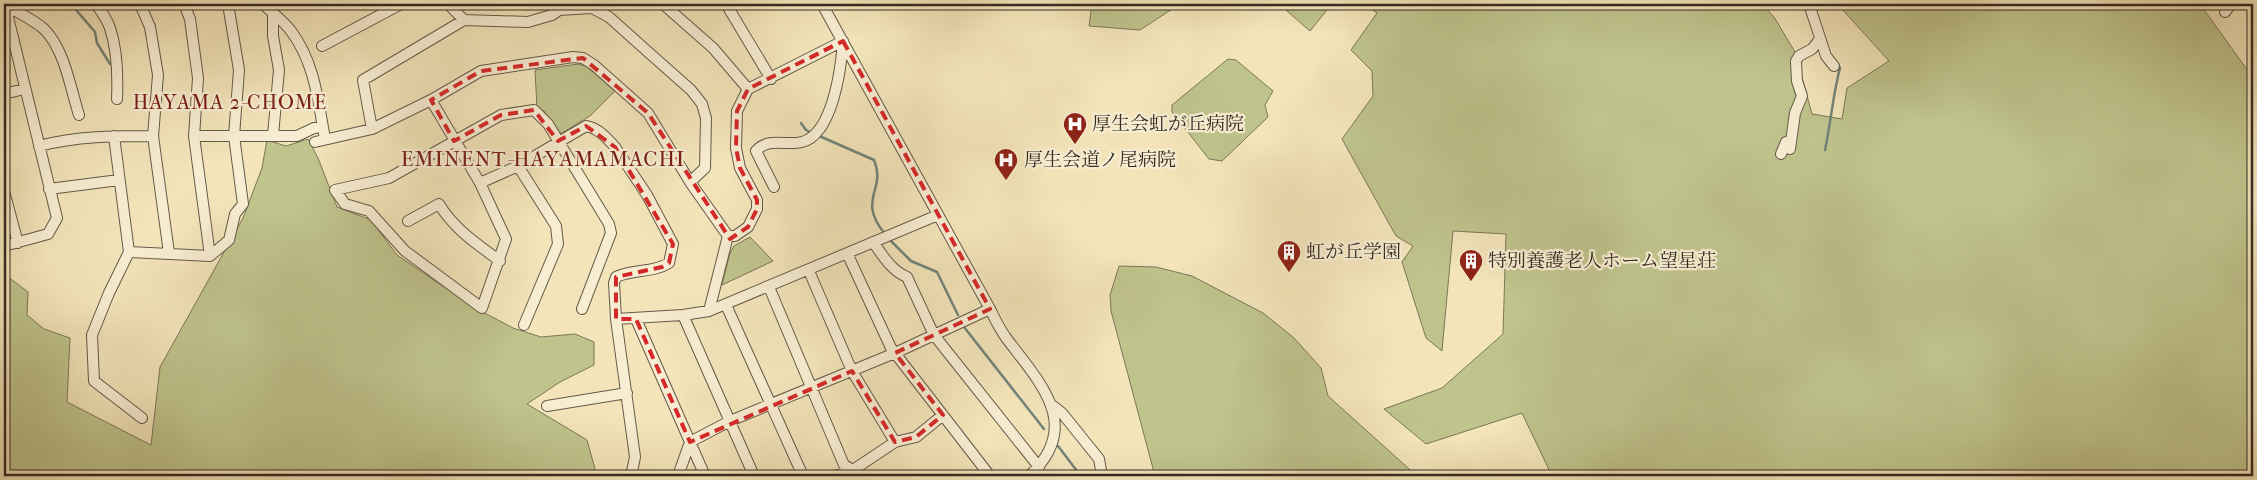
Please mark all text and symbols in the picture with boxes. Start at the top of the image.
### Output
district label: HAYAMA 2-CHOME [133,91,327,114]
hospital icon: 厚生会虹が丘病院 [1062,111,1088,145]
place label: 厚生会虹が丘病院 [1092,113,1244,135]
district label: EMINENT-HAYAMAMACHI [401,147,685,171]
hospital icon: 厚生会道ノ尾病院 [993,147,1019,181]
place label: 厚生会道ノ尾病院 [1024,149,1176,171]
building icon: 虹が丘学園 [1276,239,1302,273]
place label: 虹が丘学園 [1306,241,1401,263]
building icon: 特別養護老人ホーム望星荘 [1458,248,1484,282]
place label: 特別養護老人ホーム望星荘 [1488,250,1716,272]

